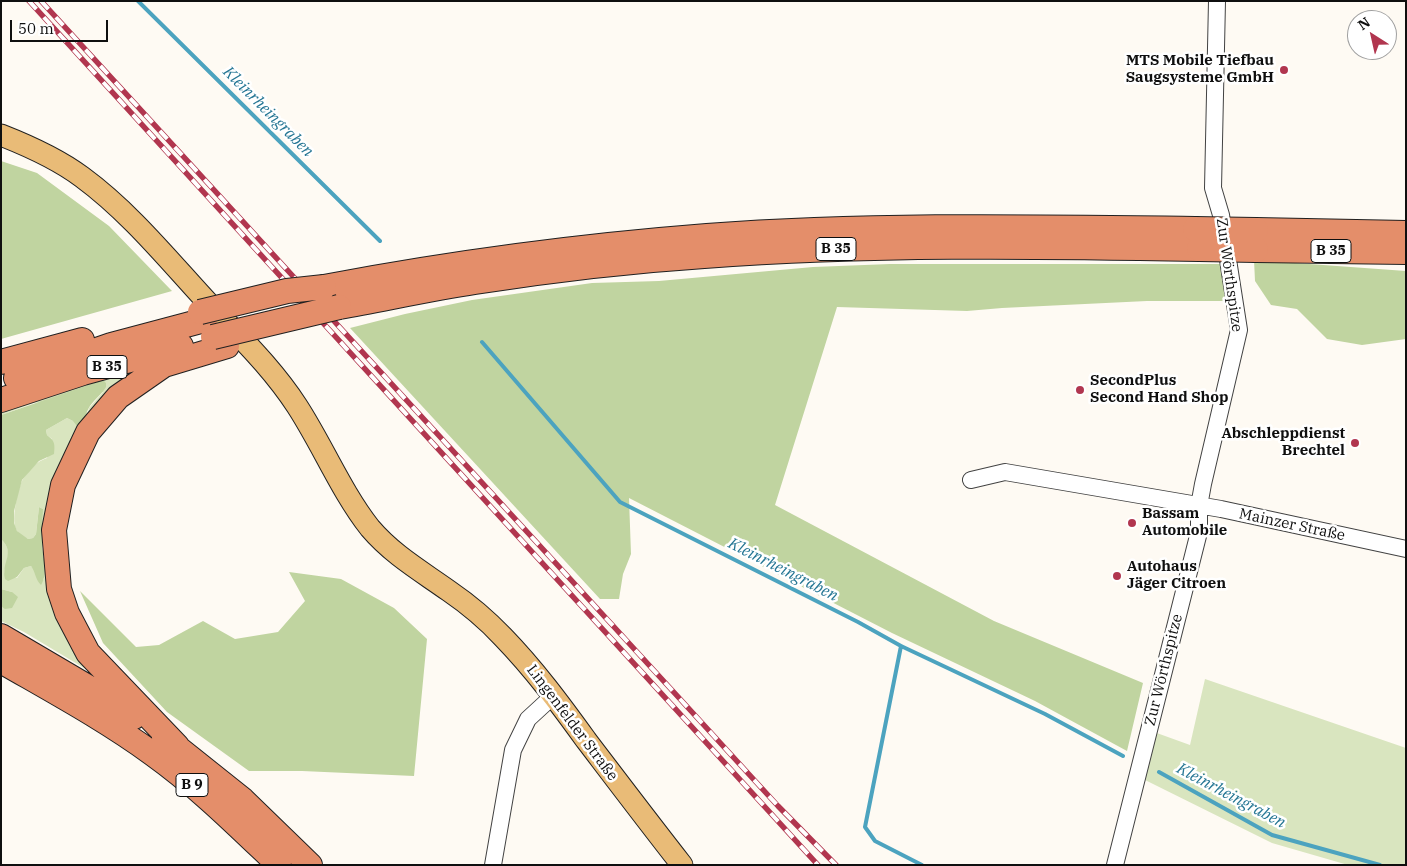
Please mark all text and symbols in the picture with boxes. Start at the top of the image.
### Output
scale bar [12,10,110,42]
north arrow [1347,10,1397,60]
text: N [1354,13,1374,34]
text: 50 m [18,19,54,38]
place label: MTS Mobile Tiefbau Saugsysteme GmbH [1126,52,1274,87]
water label: Kleinrheingraben [219,63,317,161]
marker: MTS Mobile Tiefbau Saugsysteme GmbH [1278,64,1290,76]
street label: Zur Wörthspitze [1212,217,1246,333]
road number: B 35 [816,238,856,260]
road number: B 35 [1311,240,1351,262]
road number: B 35 [87,356,127,378]
place label: SecondPlus Second Hand Shop [1090,372,1229,407]
marker: SecondPlus Second Hand Shop [1074,384,1086,396]
place label: Abschleppdienst Brechtel [1221,425,1345,460]
marker: Abschleppdienst Brechtel [1349,437,1361,449]
place label: Bassam Automobile [1142,505,1227,540]
street label: Mainzer Straße [1237,505,1347,545]
marker: Bassam Automobile [1126,517,1138,529]
water label: Kleinrheingraben [725,534,841,606]
place label: Autohaus Jäger Citroen [1127,558,1226,593]
marker: Autohaus Jäger Citroen [1111,570,1123,582]
street label: Zur Wörthspitze [1141,612,1187,728]
street label: Lingenfelder Straße [523,662,621,784]
water label: Kleinrheingraben [1173,759,1289,833]
road number: B 9 [176,774,208,796]

